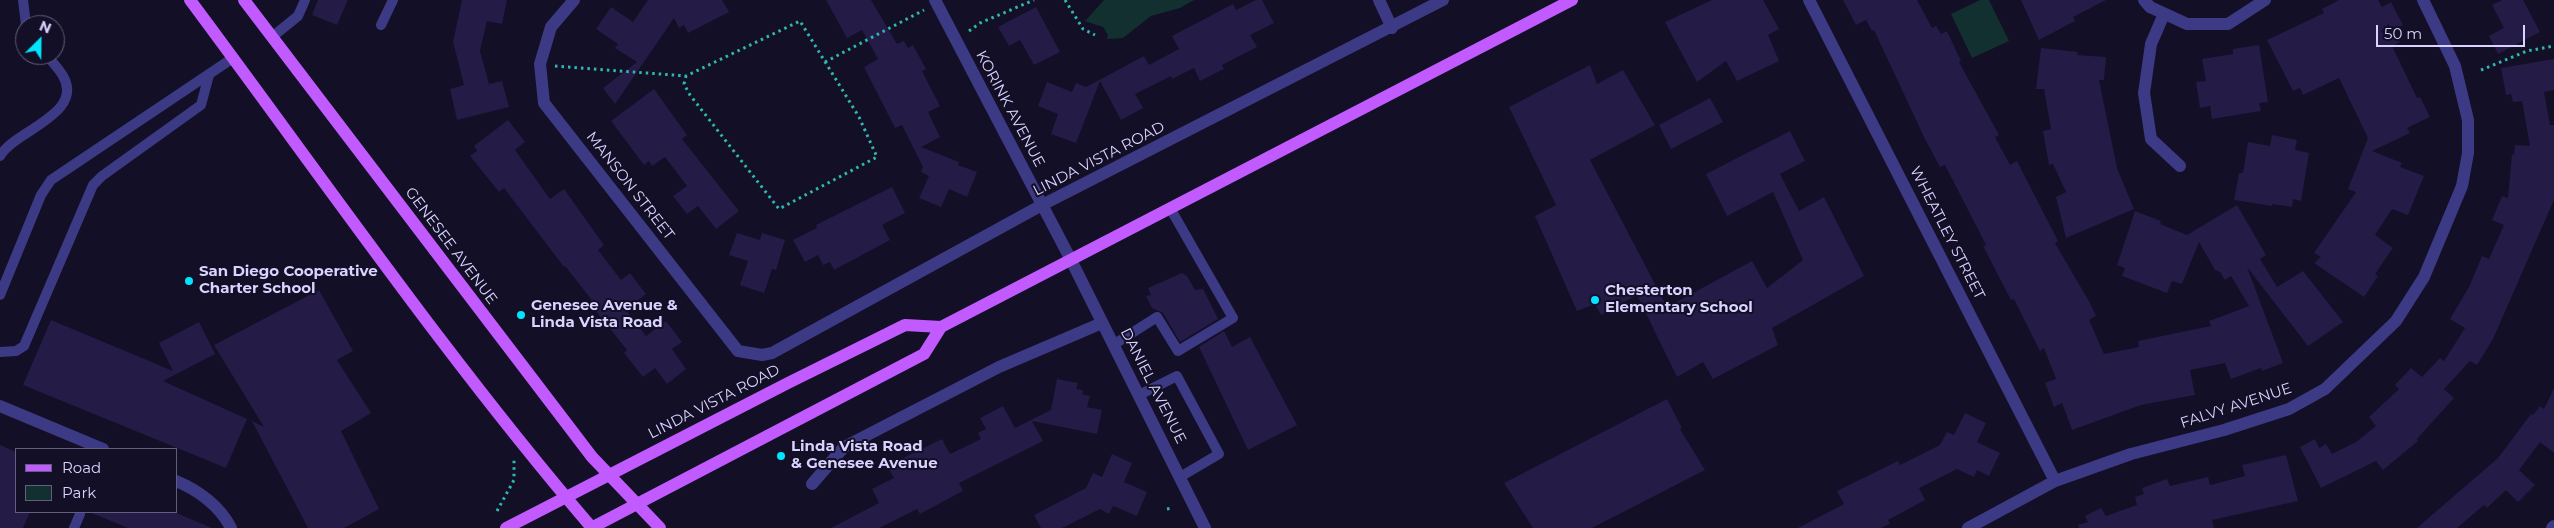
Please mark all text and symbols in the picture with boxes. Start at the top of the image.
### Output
north arrow [15,15,65,65]
scale bar [2379,15,2528,47]
text: N [37,17,54,38]
text: 50 m [2384,24,2422,43]
street label: KORINK AVENUE [972,48,1048,170]
street label: LINDA VISTA ROAD [1030,118,1168,200]
street label: MANSON STREET [582,128,678,244]
street label: WHEATLEY STREET [1906,163,1988,303]
street label: GENESEE AVENUE [401,184,501,308]
place label: San Diego Cooperative Charter School [199,263,378,298]
marker: San Diego Cooperative Charter School [183,275,195,287]
place label: Chesterton Elementary School [1605,282,1753,317]
marker: Chesterton Elementary School [1589,294,1601,306]
place label: Genesee Avenue & Linda Vista Road [531,297,678,332]
marker: Genesee Avenue & Linda Vista Road [515,309,527,321]
street label: DANIEL AVENUE [1116,325,1190,447]
street label: LINDA VISTA ROAD [645,361,783,443]
street label: FALVY AVENUE [2178,380,2294,432]
place label: Linda Vista Road & Genesee Avenue [791,438,938,473]
legend [15,448,178,513]
marker: Linda Vista Road & Genesee Avenue [775,450,787,462]
text: Road [62,458,101,477]
text: Park [62,483,96,502]

